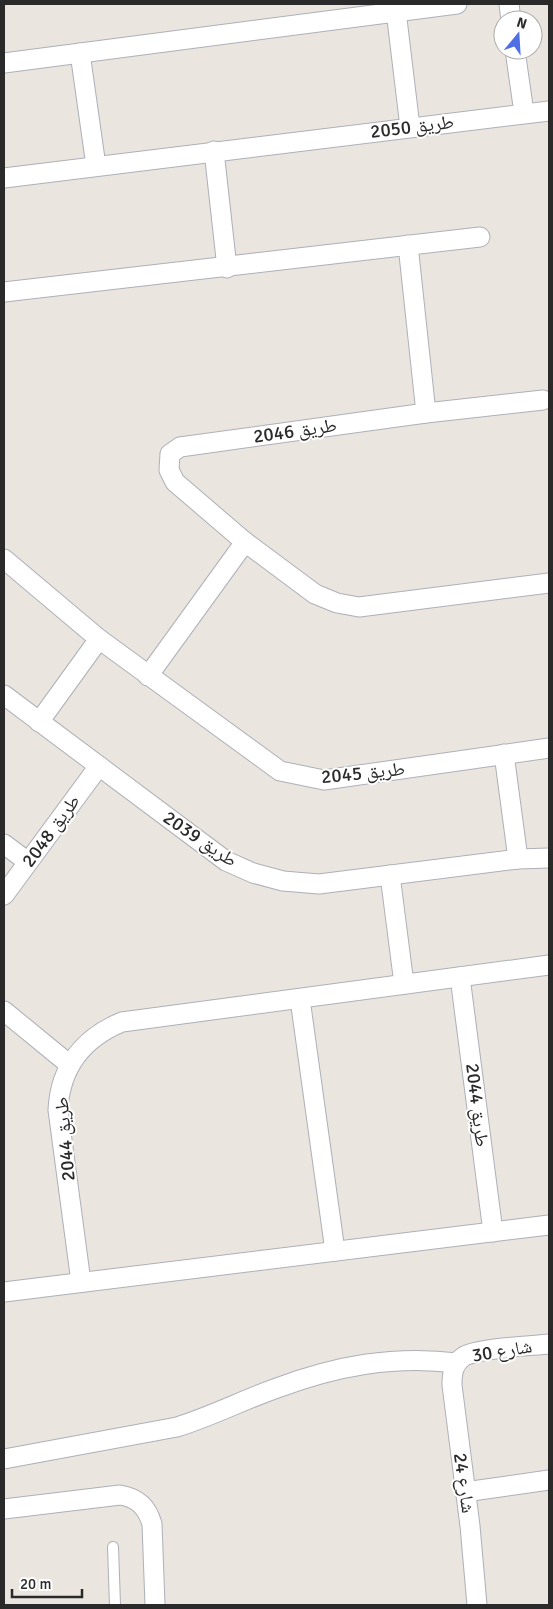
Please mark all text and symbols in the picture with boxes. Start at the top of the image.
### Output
north arrow [493,10,543,60]
text: N [515,14,529,33]
street label: طريق 2050 [369,110,455,144]
street label: طريق 2046 [252,413,338,449]
street label: طريق 2045 [320,757,406,789]
street label: طريق 2048 [17,790,85,872]
street label: طريق 2039 [158,806,242,872]
street label: طريق 2044 [460,1062,494,1148]
street label: طريق 2044 [49,1096,81,1182]
street label: شارع 30 [470,1334,534,1368]
street label: شارع 24 [448,1451,480,1515]
scale bar [12,1566,82,1598]
text: 20 m [20,1575,51,1593]

